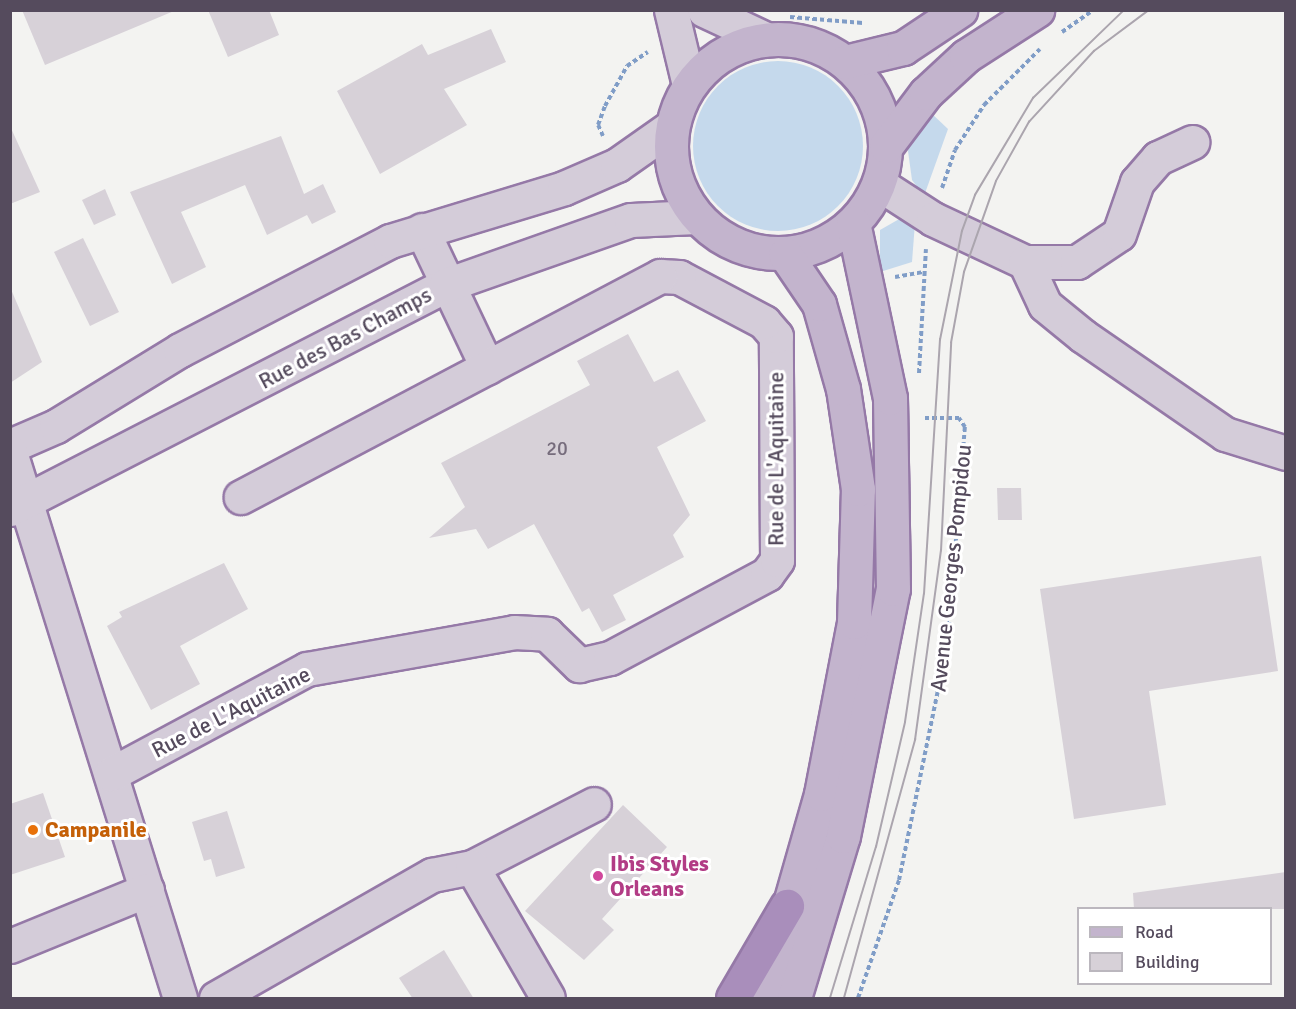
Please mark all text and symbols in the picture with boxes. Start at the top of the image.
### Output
street label: Rue des Bas Champs [254,281,436,395]
street label: Rue de L'Aquitaine [763,372,789,546]
house number: 20 [546,436,568,460]
street label: Avenue Georges Pompidou [925,443,977,693]
street label: Rue de L'Aquitaine [147,661,315,763]
place label: Campanile [45,817,147,843]
marker: Campanile [26,823,40,837]
place label: Ibis Styles Orleans [610,850,709,902]
marker: Ibis Styles Orleans [591,869,605,883]
legend [1077,907,1272,985]
text: Road [1135,921,1174,943]
text: Building [1135,951,1199,973]

